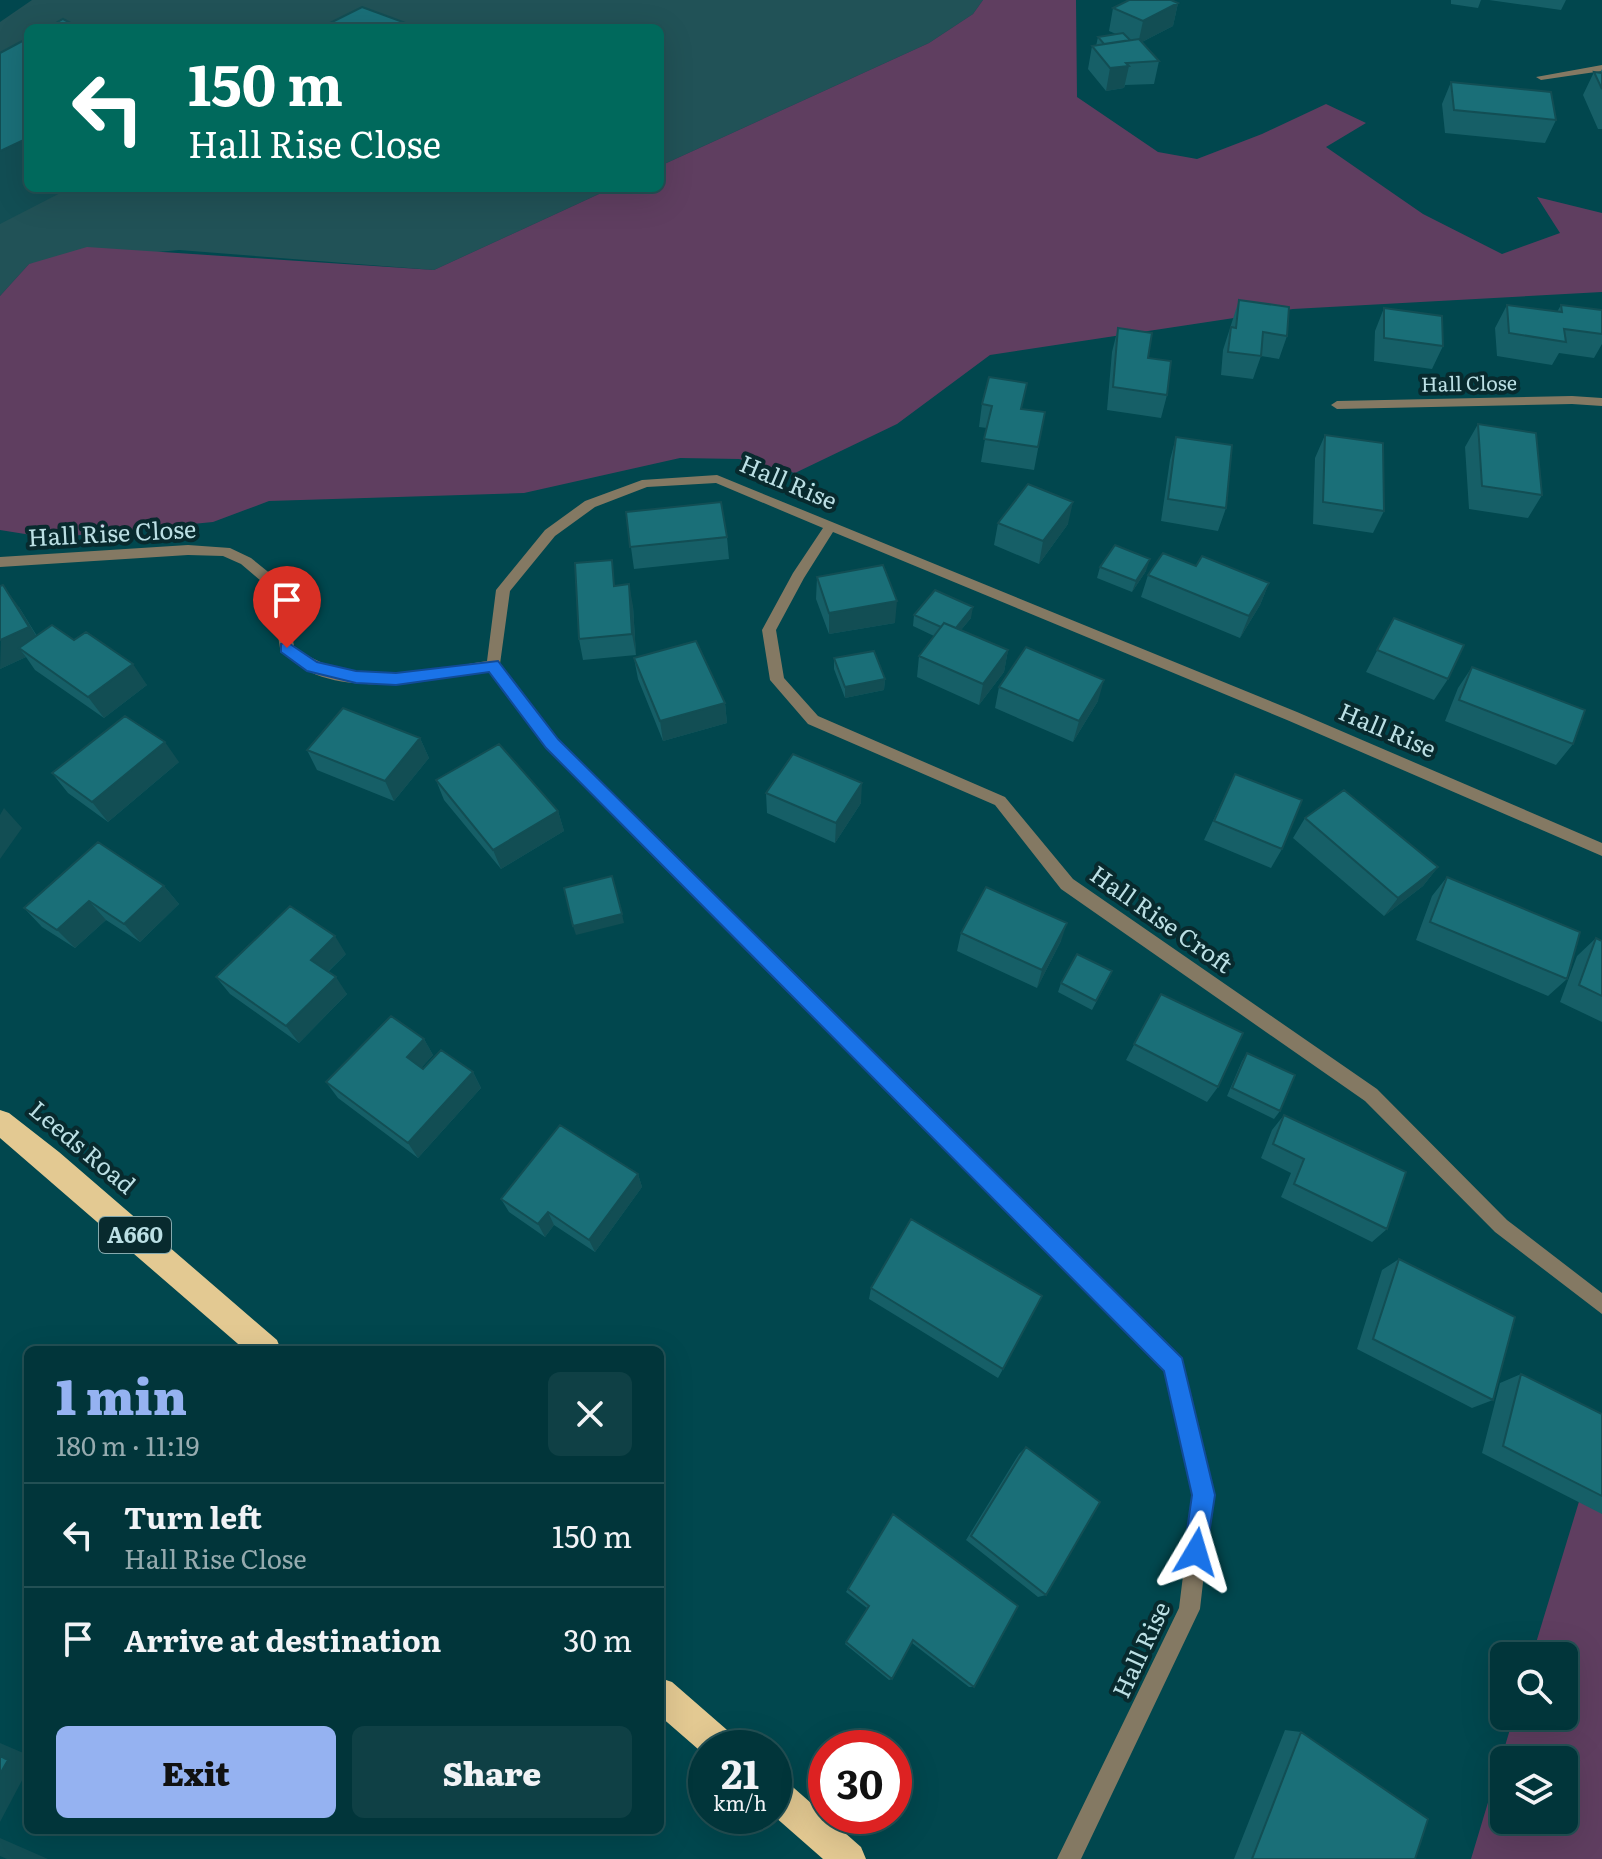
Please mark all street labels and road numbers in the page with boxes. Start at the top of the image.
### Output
street label: Hall Close [1421,366,1517,398]
street label: Hall Rise [735,445,843,517]
street label: Hall Rise Close [27,510,197,553]
street label: Hall Rise [1334,693,1442,765]
street label: Hall Rise Croft [1084,856,1241,980]
street label: Leeds Road [23,1091,144,1201]
road number: A660 [99,1217,171,1253]
street label: Hall Rise [1102,1595,1177,1703]

